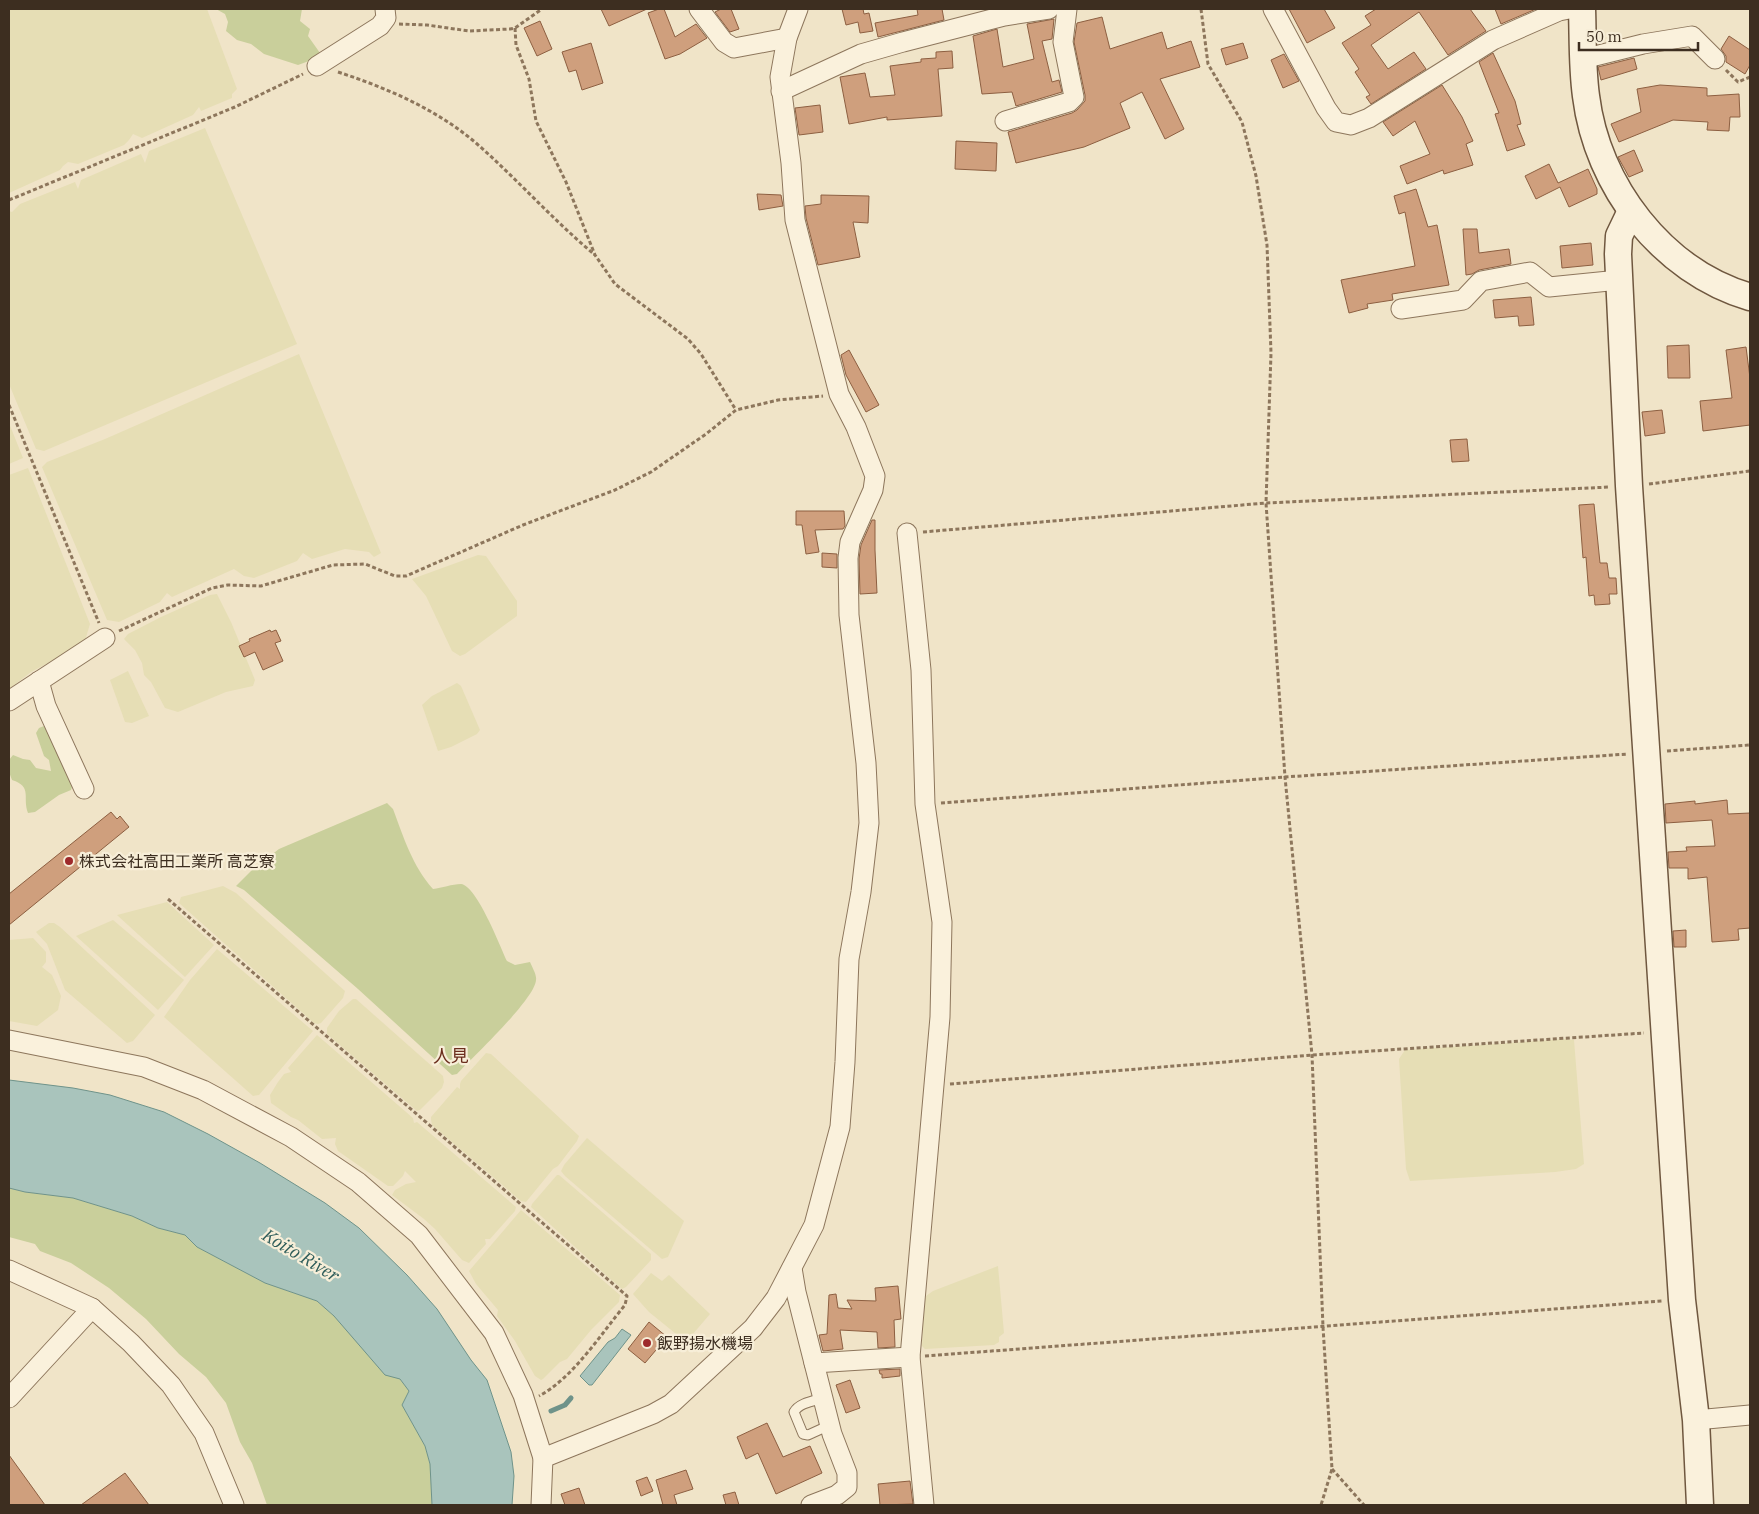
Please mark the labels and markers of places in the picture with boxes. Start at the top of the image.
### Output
place label: 株式会社高田工業所 高芝寮 [79,851,275,871]
marker: 株式会社高田工業所 高芝寮 [63,855,75,867]
place label: 飯野揚水機場 [657,1333,753,1353]
marker: 飯野揚水機場 [641,1337,653,1349]

